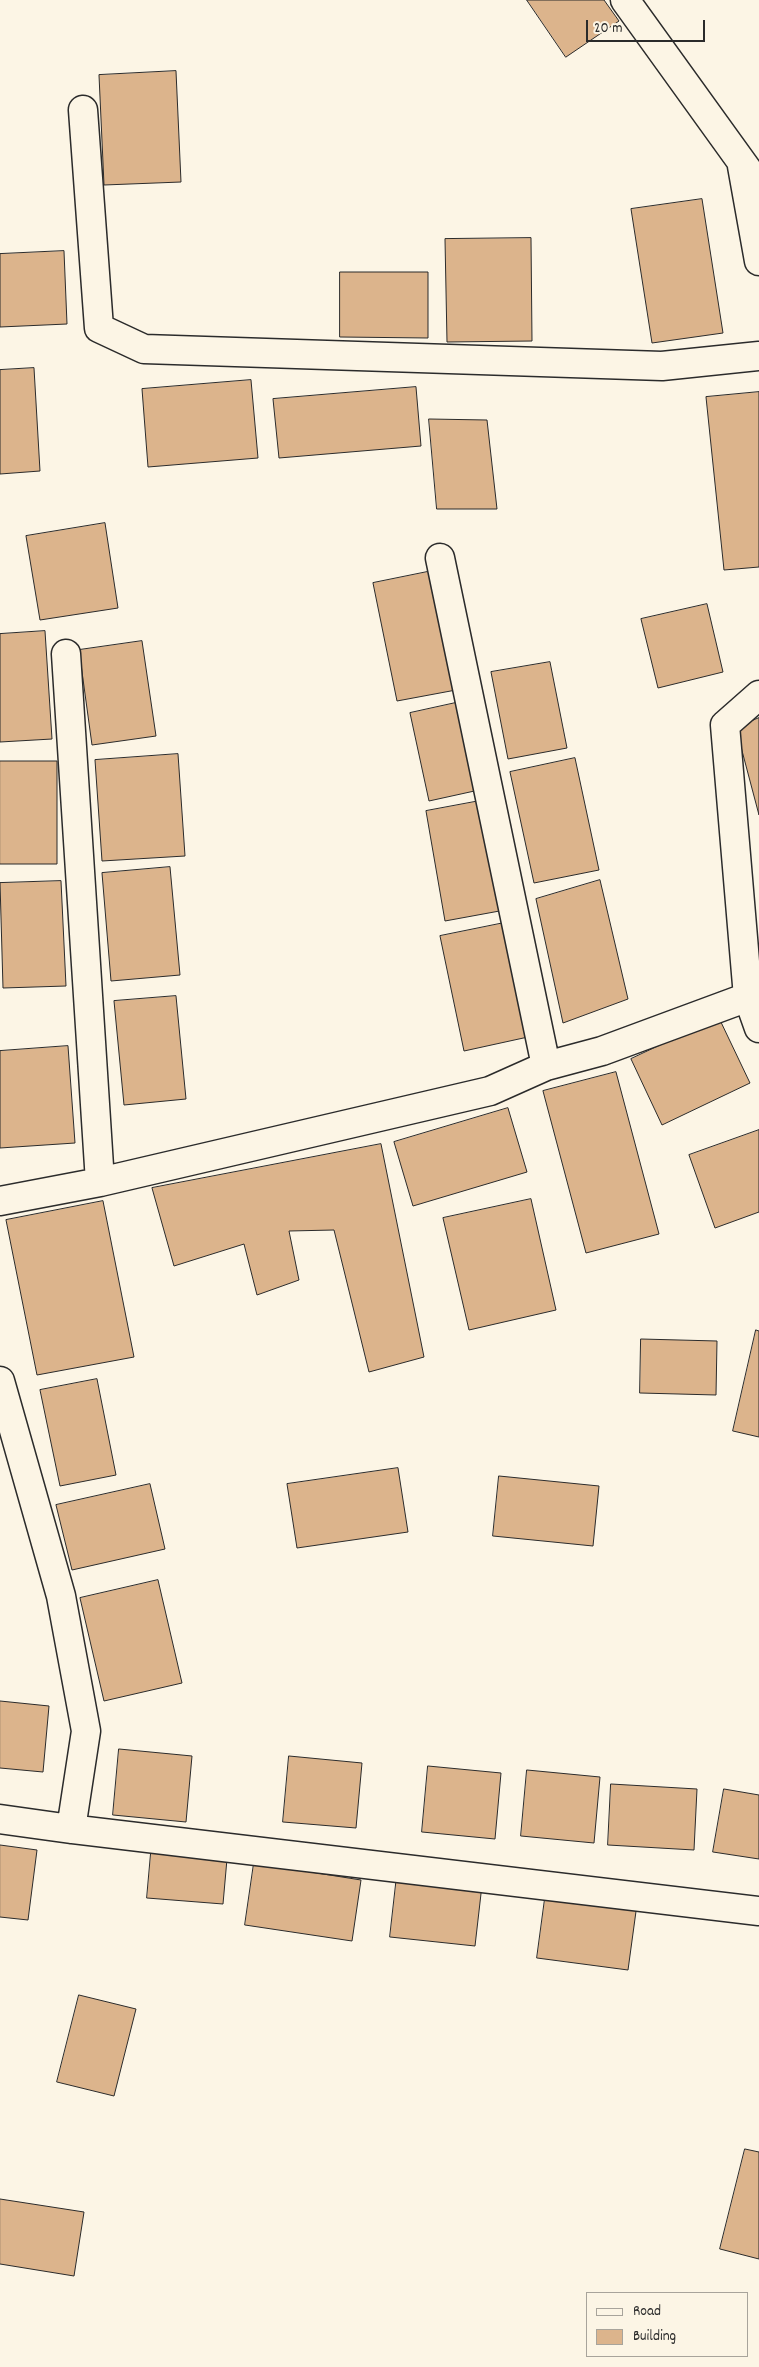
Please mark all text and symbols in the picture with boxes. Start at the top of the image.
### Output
scale bar [589,10,708,42]
text: 20 m [594,18,622,40]
legend [586,2292,749,2357]
text: Road [633,2301,661,2323]
text: Building [633,2326,676,2348]

